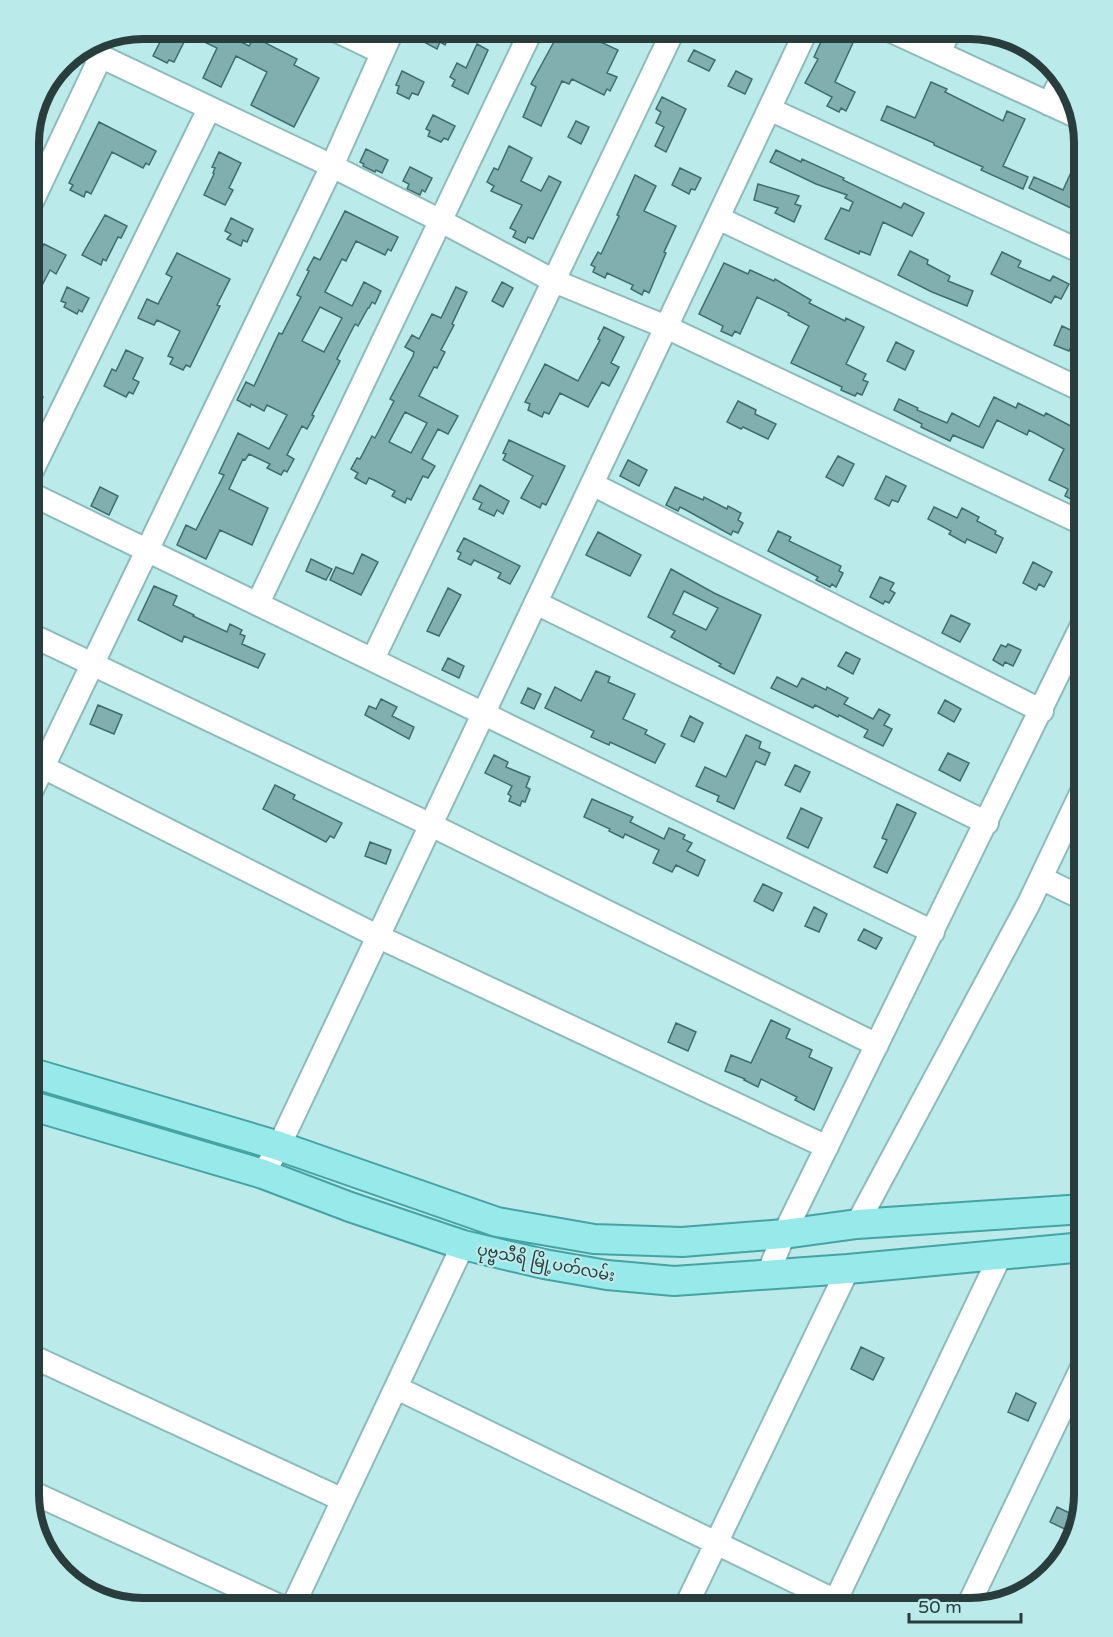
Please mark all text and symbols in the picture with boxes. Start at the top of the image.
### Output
street label: ပုဗ္ဗသီရိ မြို့ပတ်လမ်း [474,1238,617,1290]
scale bar [909,1586,1022,1624]
text: 50 m [918,1596,962,1618]

